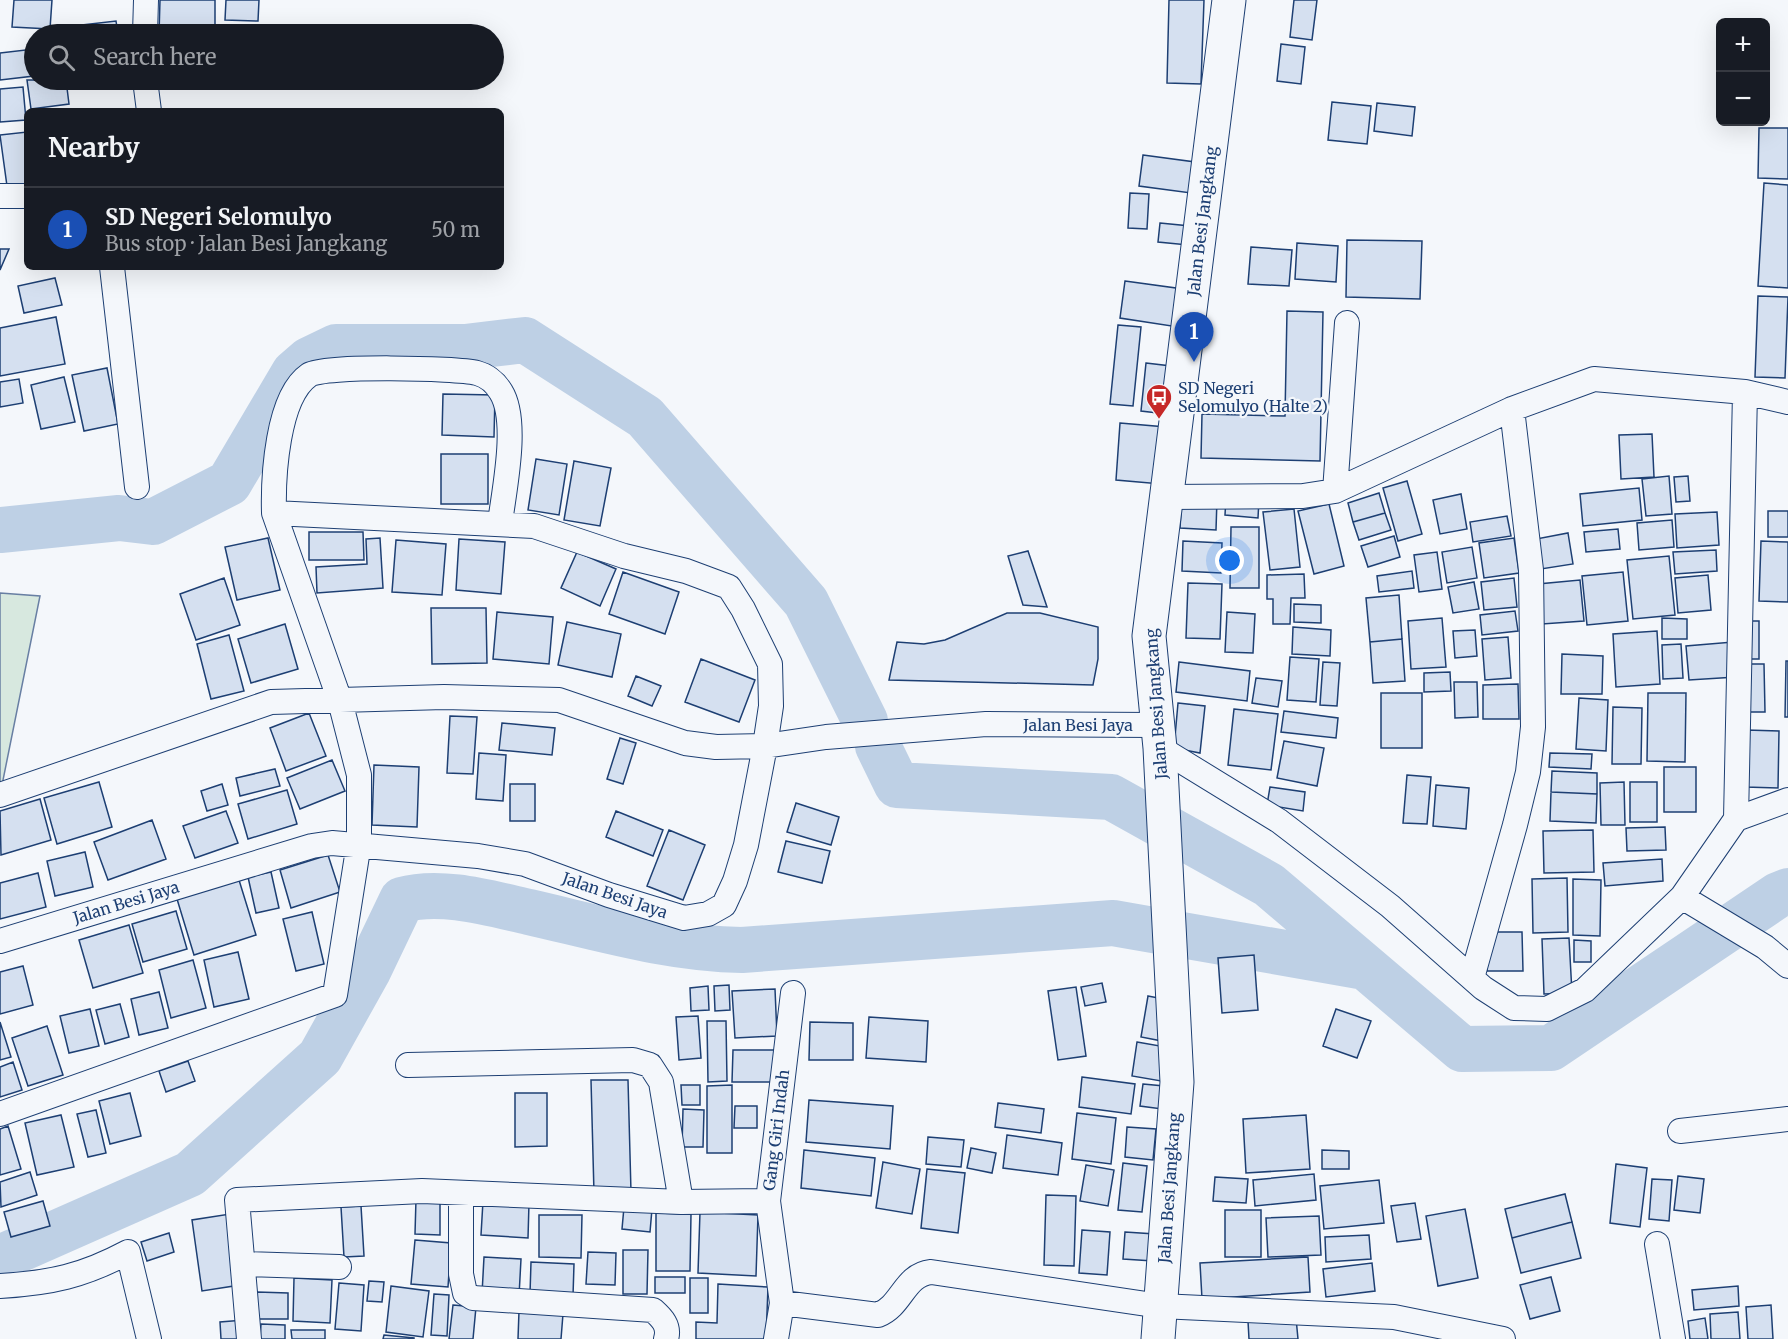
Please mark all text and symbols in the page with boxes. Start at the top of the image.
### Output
map controls [1716,18,1770,126]
button: + [1716,18,1770,72]
search box [24,24,504,90]
icon: search [45,41,78,74]
text: Search here [93,43,216,71]
button: − [1716,72,1770,126]
text: Nearby [48,131,140,164]
street label: Jalan Besi Jangkang [1183,144,1221,298]
text: SD Negeri Selomulyo [105,203,332,231]
text: 1 [63,217,72,242]
text: 50 m [431,217,480,242]
text: Bus stop · Jalan Besi Jangkang [105,231,387,256]
pin: 1 [1174,312,1214,362]
place label: SD Negeri Selomulyo (Halte 2) [1178,378,1328,416]
bus stop icon: SD Negeri Selomulyo (Halte 2) [1144,382,1174,420]
your location [1215,546,1244,575]
street label: Jalan Besi Jangkang [1141,628,1171,781]
street label: Jalan Besi Jaya [1022,715,1133,735]
street label: Jalan Besi Jaya [559,867,671,922]
street label: Jalan Besi Jaya [70,876,182,928]
street label: Gang Giri Indah [759,1068,793,1192]
street label: Jalan Besi Jangkang [1154,1112,1184,1265]

